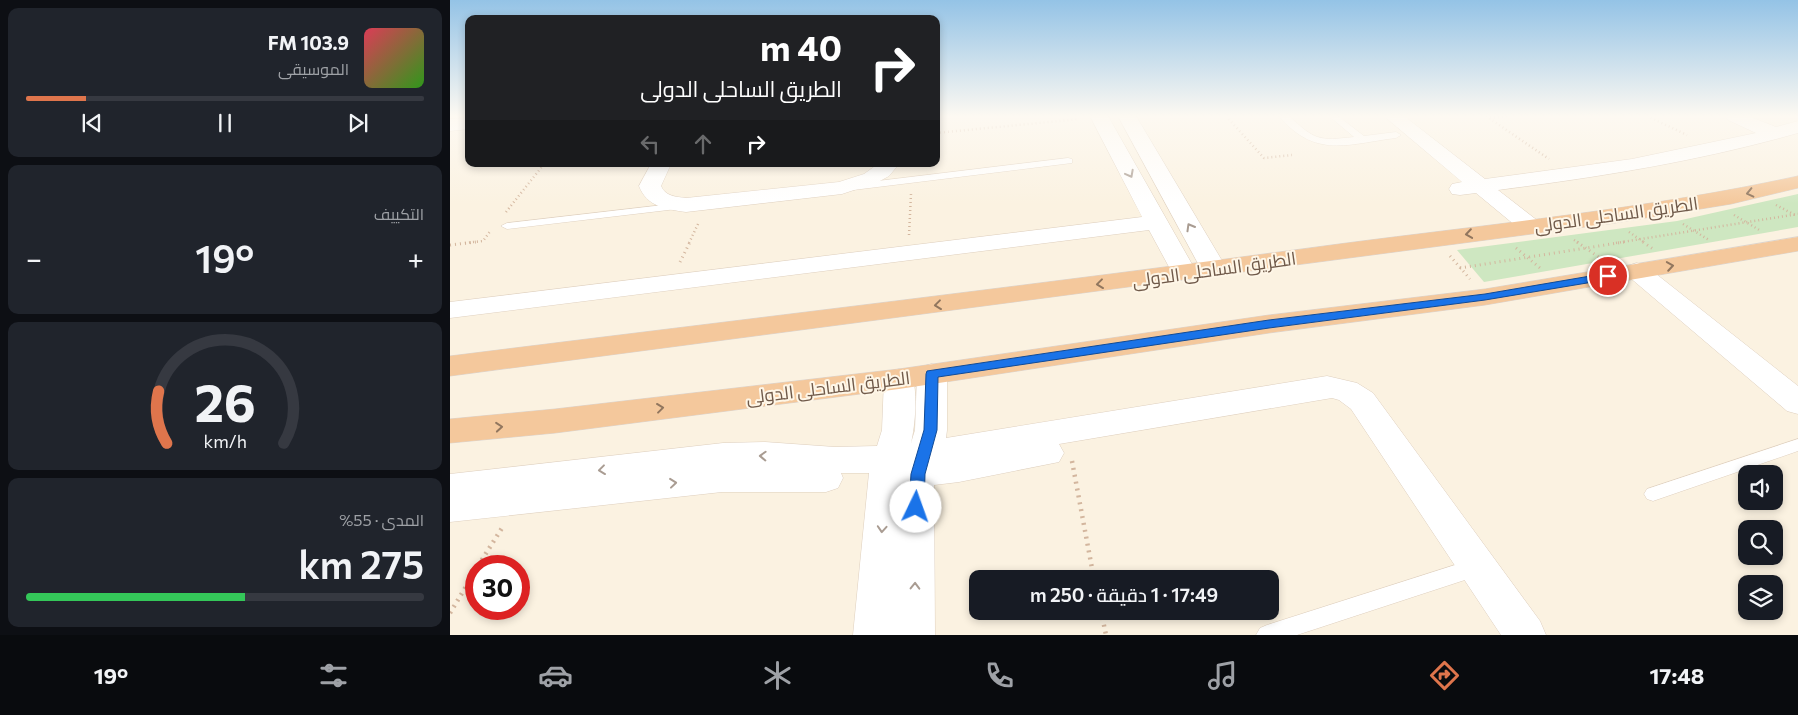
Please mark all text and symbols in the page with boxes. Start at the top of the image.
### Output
text: 40 m [760,25,842,68]
text: 103.9 FM [268,31,349,54]
icon: right [860,35,925,100]
text: الموسيقى [278,59,349,78]
text: الطريق الساحلى الدولى [640,75,842,102]
icon: previous [78,109,106,137]
icon: pause [211,109,239,137]
icon: next [344,109,372,137]
icon: left [636,130,664,158]
icon: ahead [689,130,717,158]
icon: right [742,130,770,158]
one-way arrow [1124,169,1134,178]
one-way arrow [1746,187,1755,198]
street label: الطريق الساحلى الدولى [1533,192,1700,238]
text: التكييف [374,204,424,223]
one-way arrow [1186,223,1196,232]
one-way arrow [1464,229,1473,239]
text: 19° [195,234,254,281]
text: − [26,241,42,275]
text: + [408,241,424,275]
street label: الطريق الساحلى الدولى [1131,247,1298,293]
pin [1587,255,1629,297]
one-way arrow [1666,261,1674,272]
icon: arrive [1594,262,1622,290]
one-way arrow [1095,278,1103,289]
one-way arrow [934,299,943,309]
street label: الطريق الساحلى الدولى [745,366,911,410]
text: 26 [194,369,256,433]
one-way arrow [656,403,664,414]
one-way arrow [495,422,503,433]
text: km/h [203,430,247,452]
one-way arrow [759,450,767,461]
one-way arrow [597,464,605,475]
map controls [1738,465,1783,620]
button: sound [1738,465,1783,510]
one-way arrow [669,478,677,489]
position arrow [889,480,941,532]
text: المدى · 55% [339,510,424,529]
button: search [1738,520,1783,565]
one-way arrow [877,525,888,533]
text: 275 km [298,540,424,587]
speed limit sign: 30 [465,555,530,620]
button: layers [1738,575,1783,620]
one-way arrow [910,582,920,590]
text: 17:49 · 1 دقيقة · 250 m [1030,583,1218,606]
icon: filters [316,658,351,693]
icon: car [538,658,573,693]
icon: climate [760,658,795,693]
icon: phone [982,658,1017,693]
icon: music [1205,658,1240,693]
icon: directions [1427,658,1462,693]
text: 19° [94,662,128,689]
text: 17:48 [1649,662,1704,689]

